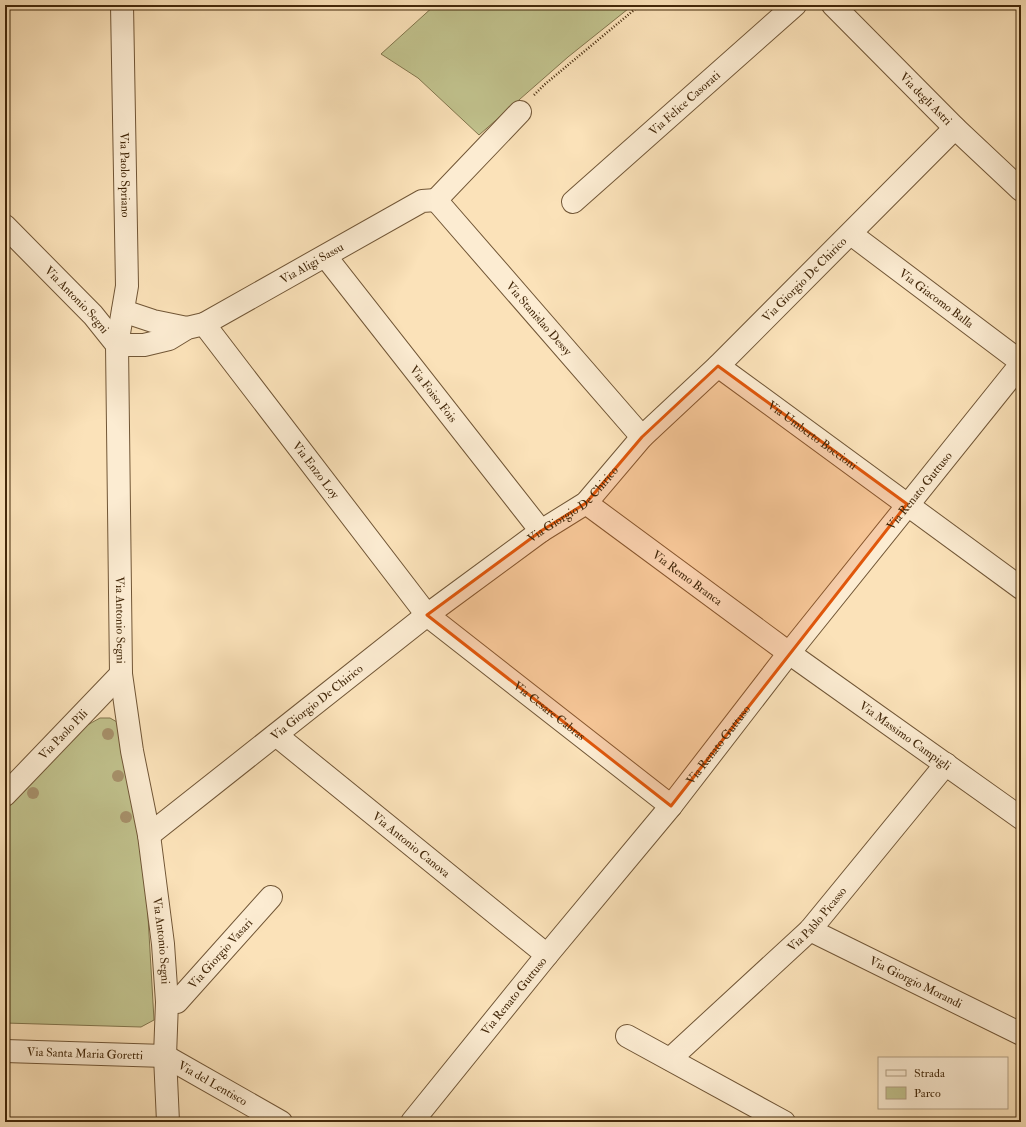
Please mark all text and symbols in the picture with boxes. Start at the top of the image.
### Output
street label: Via Felice Casorati [646,68,723,139]
street label: Via degli Astri [897,69,955,128]
street label: Via Paolo Spriano [117,132,133,218]
street label: Via Giorgio De Chirico [759,234,850,325]
street label: Via Aligi Sassu [277,239,346,287]
street label: Via Antonio Segni [41,263,112,336]
street label: Via Giacomo Balla [896,265,978,332]
street label: Via Stanislao Dessy [503,279,576,359]
street label: Via Foiso Fois [406,362,460,425]
street label: Via Umberto Boccioni [765,397,860,473]
street label: Via Enzo Loy [289,439,343,502]
street label: Via Renato Guttuso [883,448,955,533]
street label: Via Giorgio De Chirico [524,463,621,546]
street label: Via Remo Branca [649,547,726,609]
street label: Via Antonio Segni [112,576,128,664]
street label: Via Giorgio De Chirico [268,661,366,743]
street label: Via Cesare Cabras [510,678,588,744]
street label: Via Massimo Campigli [856,698,954,773]
street label: Via Renato Guttuso [683,702,754,787]
street label: Via Paolo Pili [35,706,91,763]
street label: Via Antonio Canova [369,809,454,881]
street label: Via Pablo Picasso [784,884,850,955]
street label: Via Antonio Segni [150,897,173,985]
street label: Via Giorgio Vasari [185,915,256,992]
street label: Via Giorgio Morandi [867,953,965,1011]
street label: Via Renato Guttuso [478,954,550,1038]
street label: Via Santa Maria Goretti [27,1044,143,1063]
legend [878,1057,1008,1109]
street label: Via del Lentisco [175,1058,250,1109]
text: Strada [914,1066,946,1081]
text: Parco [914,1086,941,1101]

